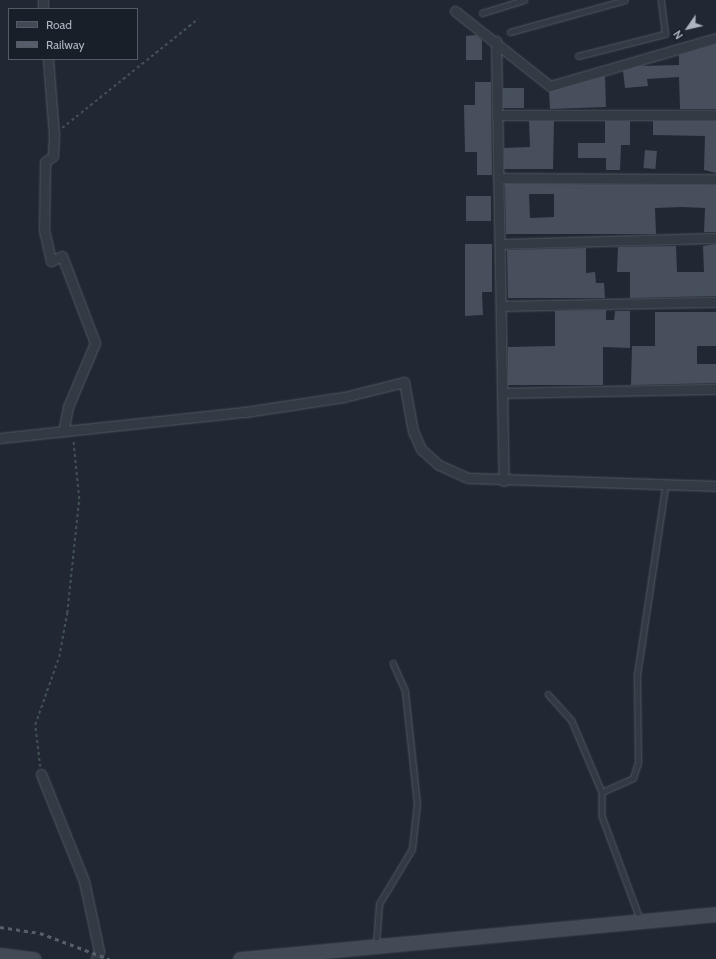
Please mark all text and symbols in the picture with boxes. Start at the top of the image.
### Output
legend [8,8,138,60]
north arrow [668,8,708,48]
text: Road [46,17,72,32]
text: N [670,28,686,42]
text: Railway [46,37,84,52]

